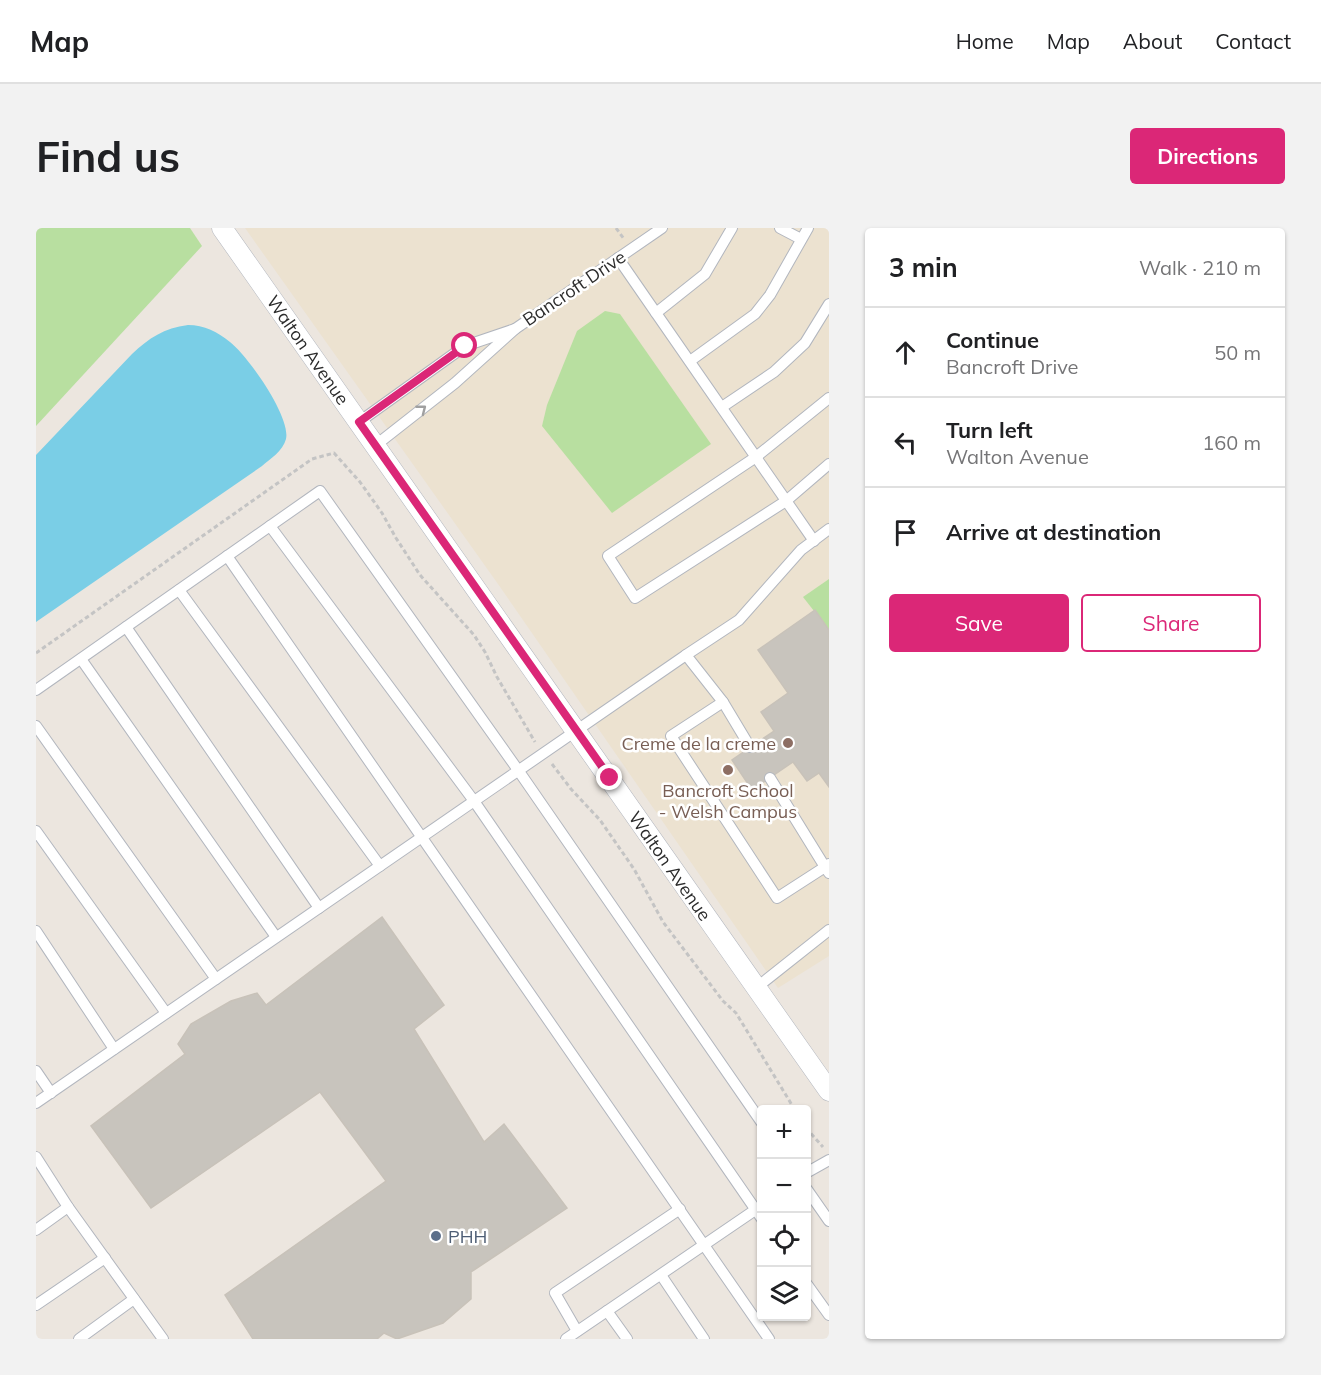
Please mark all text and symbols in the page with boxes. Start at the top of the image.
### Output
text: Map [30,24,89,59]
text: Home [956,28,1014,54]
text: Map [1047,28,1090,54]
text: About [1123,28,1182,54]
text: Contact [1215,28,1291,54]
button: Directions [1130,128,1285,184]
text: Find us [36,130,180,183]
street label: Bancroft Drive [518,245,630,331]
text: 3 min [889,251,958,284]
text: Walk · 210 m [1139,255,1261,280]
street label: Walton Avenue [262,291,354,409]
text: Continue [946,326,1039,354]
route start [451,332,477,358]
icon: ahead [889,336,922,369]
text: 50 m [1214,340,1261,365]
text: Bancroft Drive [946,354,1079,379]
one-way arrow [415,406,426,417]
text: Turn left [946,416,1033,444]
icon: left [889,426,922,459]
text: 160 m [1202,430,1261,455]
text: Walton Avenue [946,444,1089,469]
icon: arrive [889,516,922,549]
text: Arrive at destination [946,518,1161,546]
button: Save [889,594,1069,652]
button: Share [1081,594,1261,652]
place label: Creme de la creme [621,732,776,755]
marker: Creme de la creme [781,736,795,750]
marker: Bancroft School - Welsh Campus [721,763,735,777]
route end [596,764,622,790]
place label: Bancroft School - Welsh Campus [659,779,797,823]
street label: Walton Avenue [624,807,716,925]
map controls [757,1105,811,1321]
button: + [757,1105,811,1159]
button: − [757,1159,811,1213]
button: locate [757,1213,811,1267]
place label: PHH [448,1225,487,1248]
marker: PHH [429,1229,443,1243]
button: layers [757,1267,811,1321]

